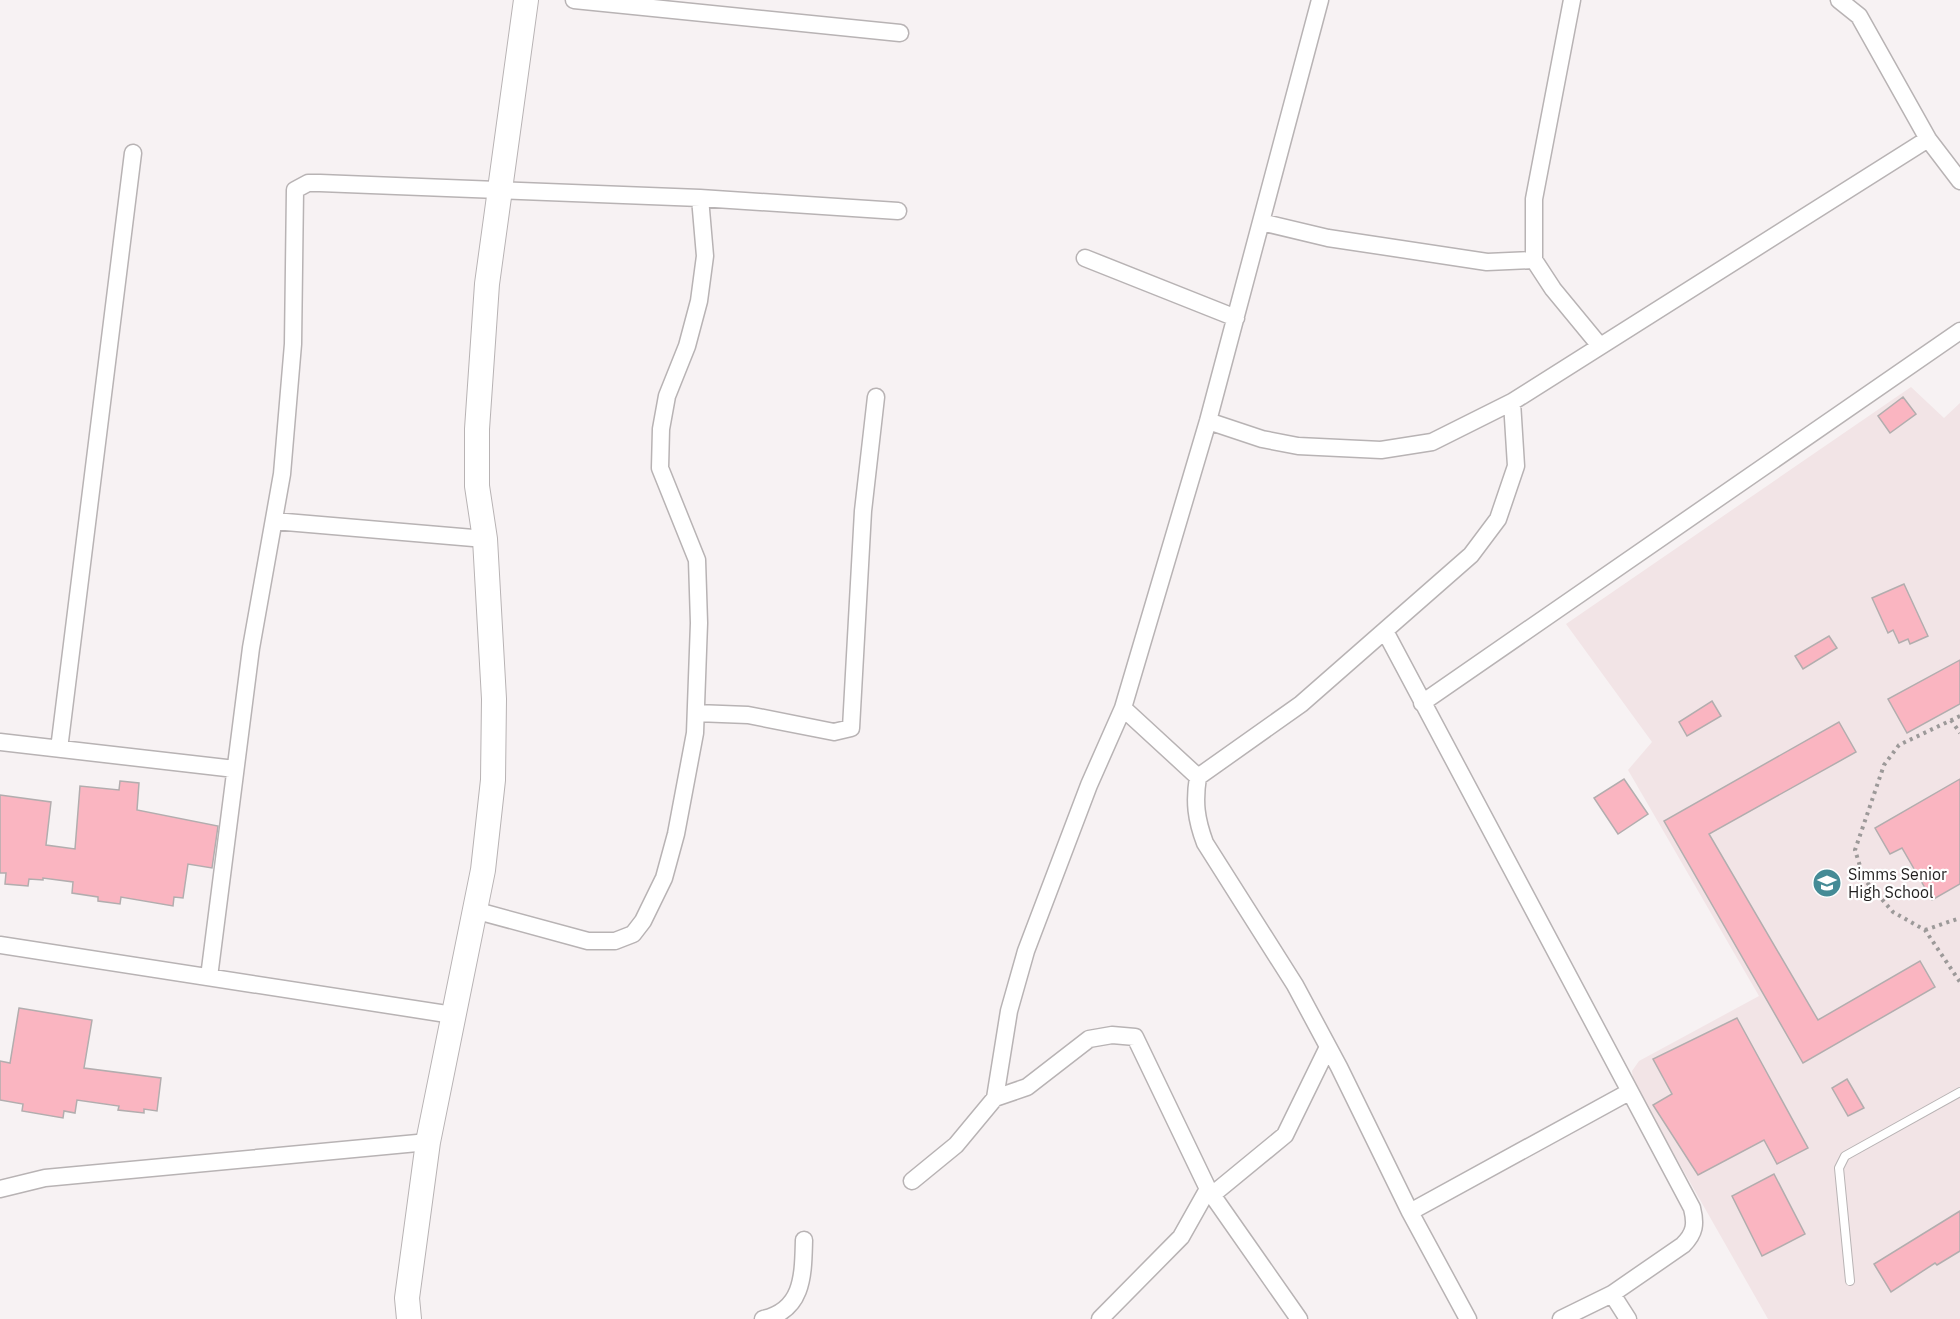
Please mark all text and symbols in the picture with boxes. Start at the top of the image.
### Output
place label: Simms Senior High School [1848,864,1947,902]
school or university icon: Simms Senior High School [1811,867,1843,899]

